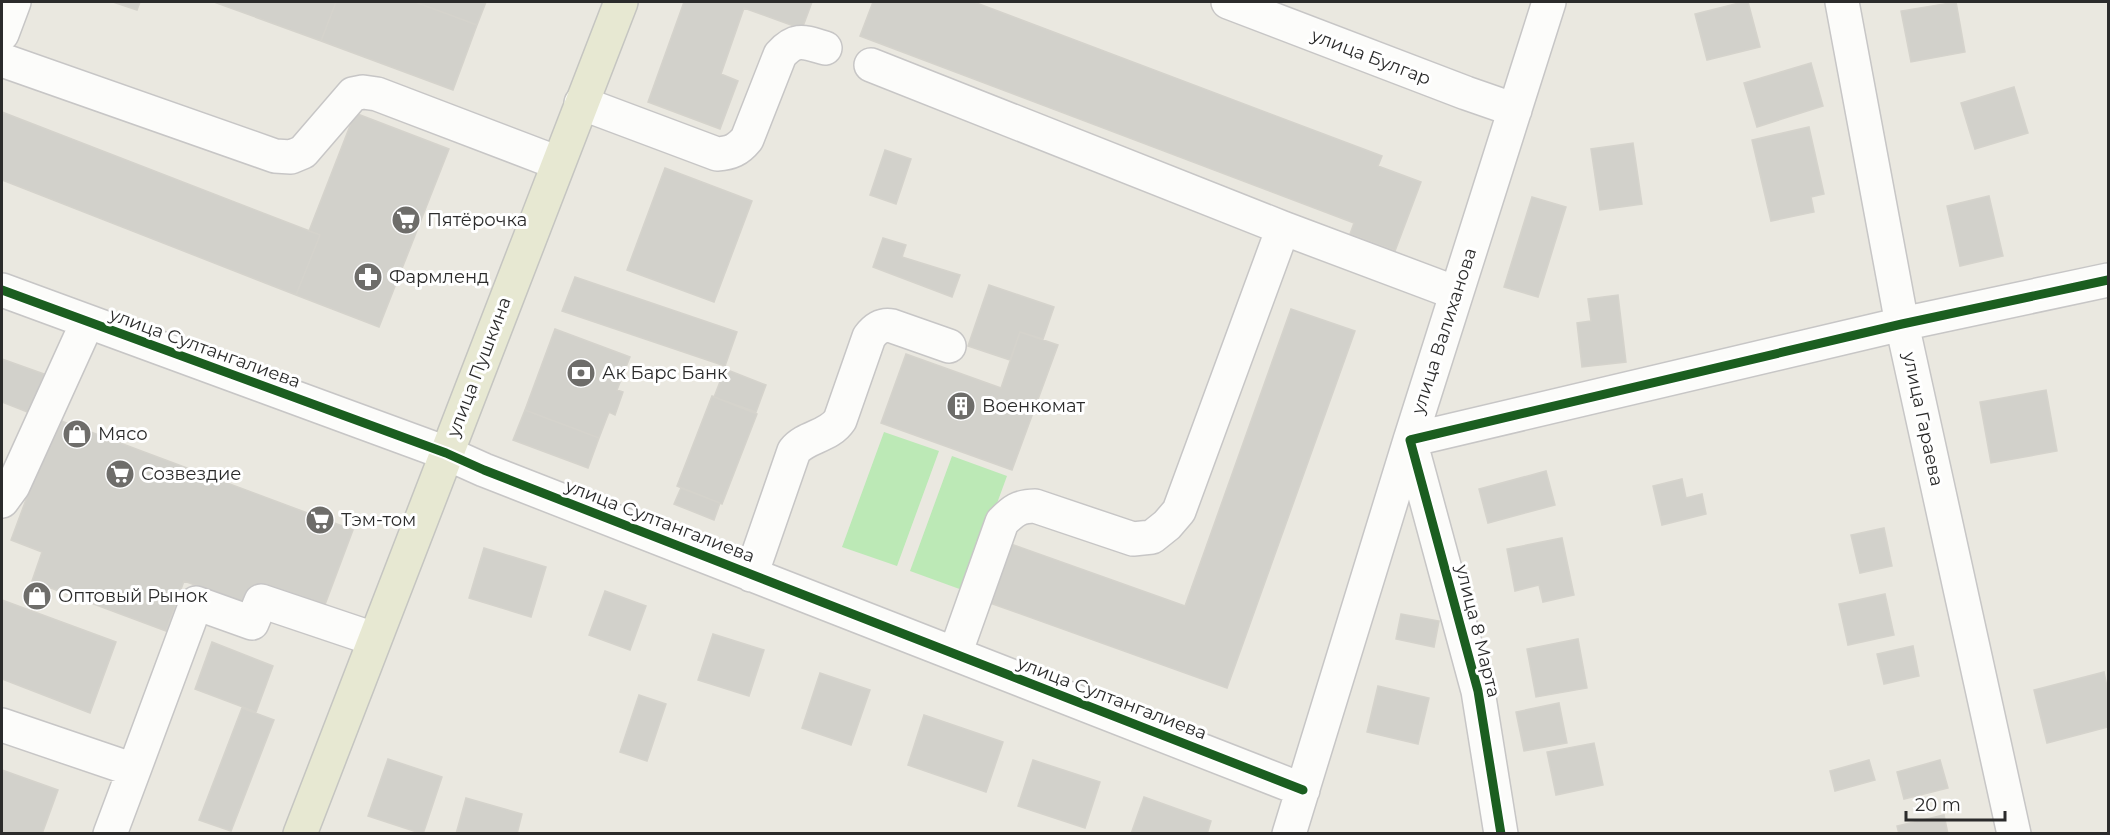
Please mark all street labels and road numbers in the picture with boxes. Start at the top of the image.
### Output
street label: улица Булгар [1307,24,1434,90]
street label: улица Валиханова [1406,245,1481,418]
street label: улица Пушкина [442,294,516,441]
street label: улица Султангалиева [106,303,303,393]
street label: улица Гараева [1898,349,1948,488]
street label: улица Султангалиева [561,474,758,567]
street label: улица 8 Марта [1451,561,1505,700]
street label: улица Султангалиева [1013,651,1210,744]

